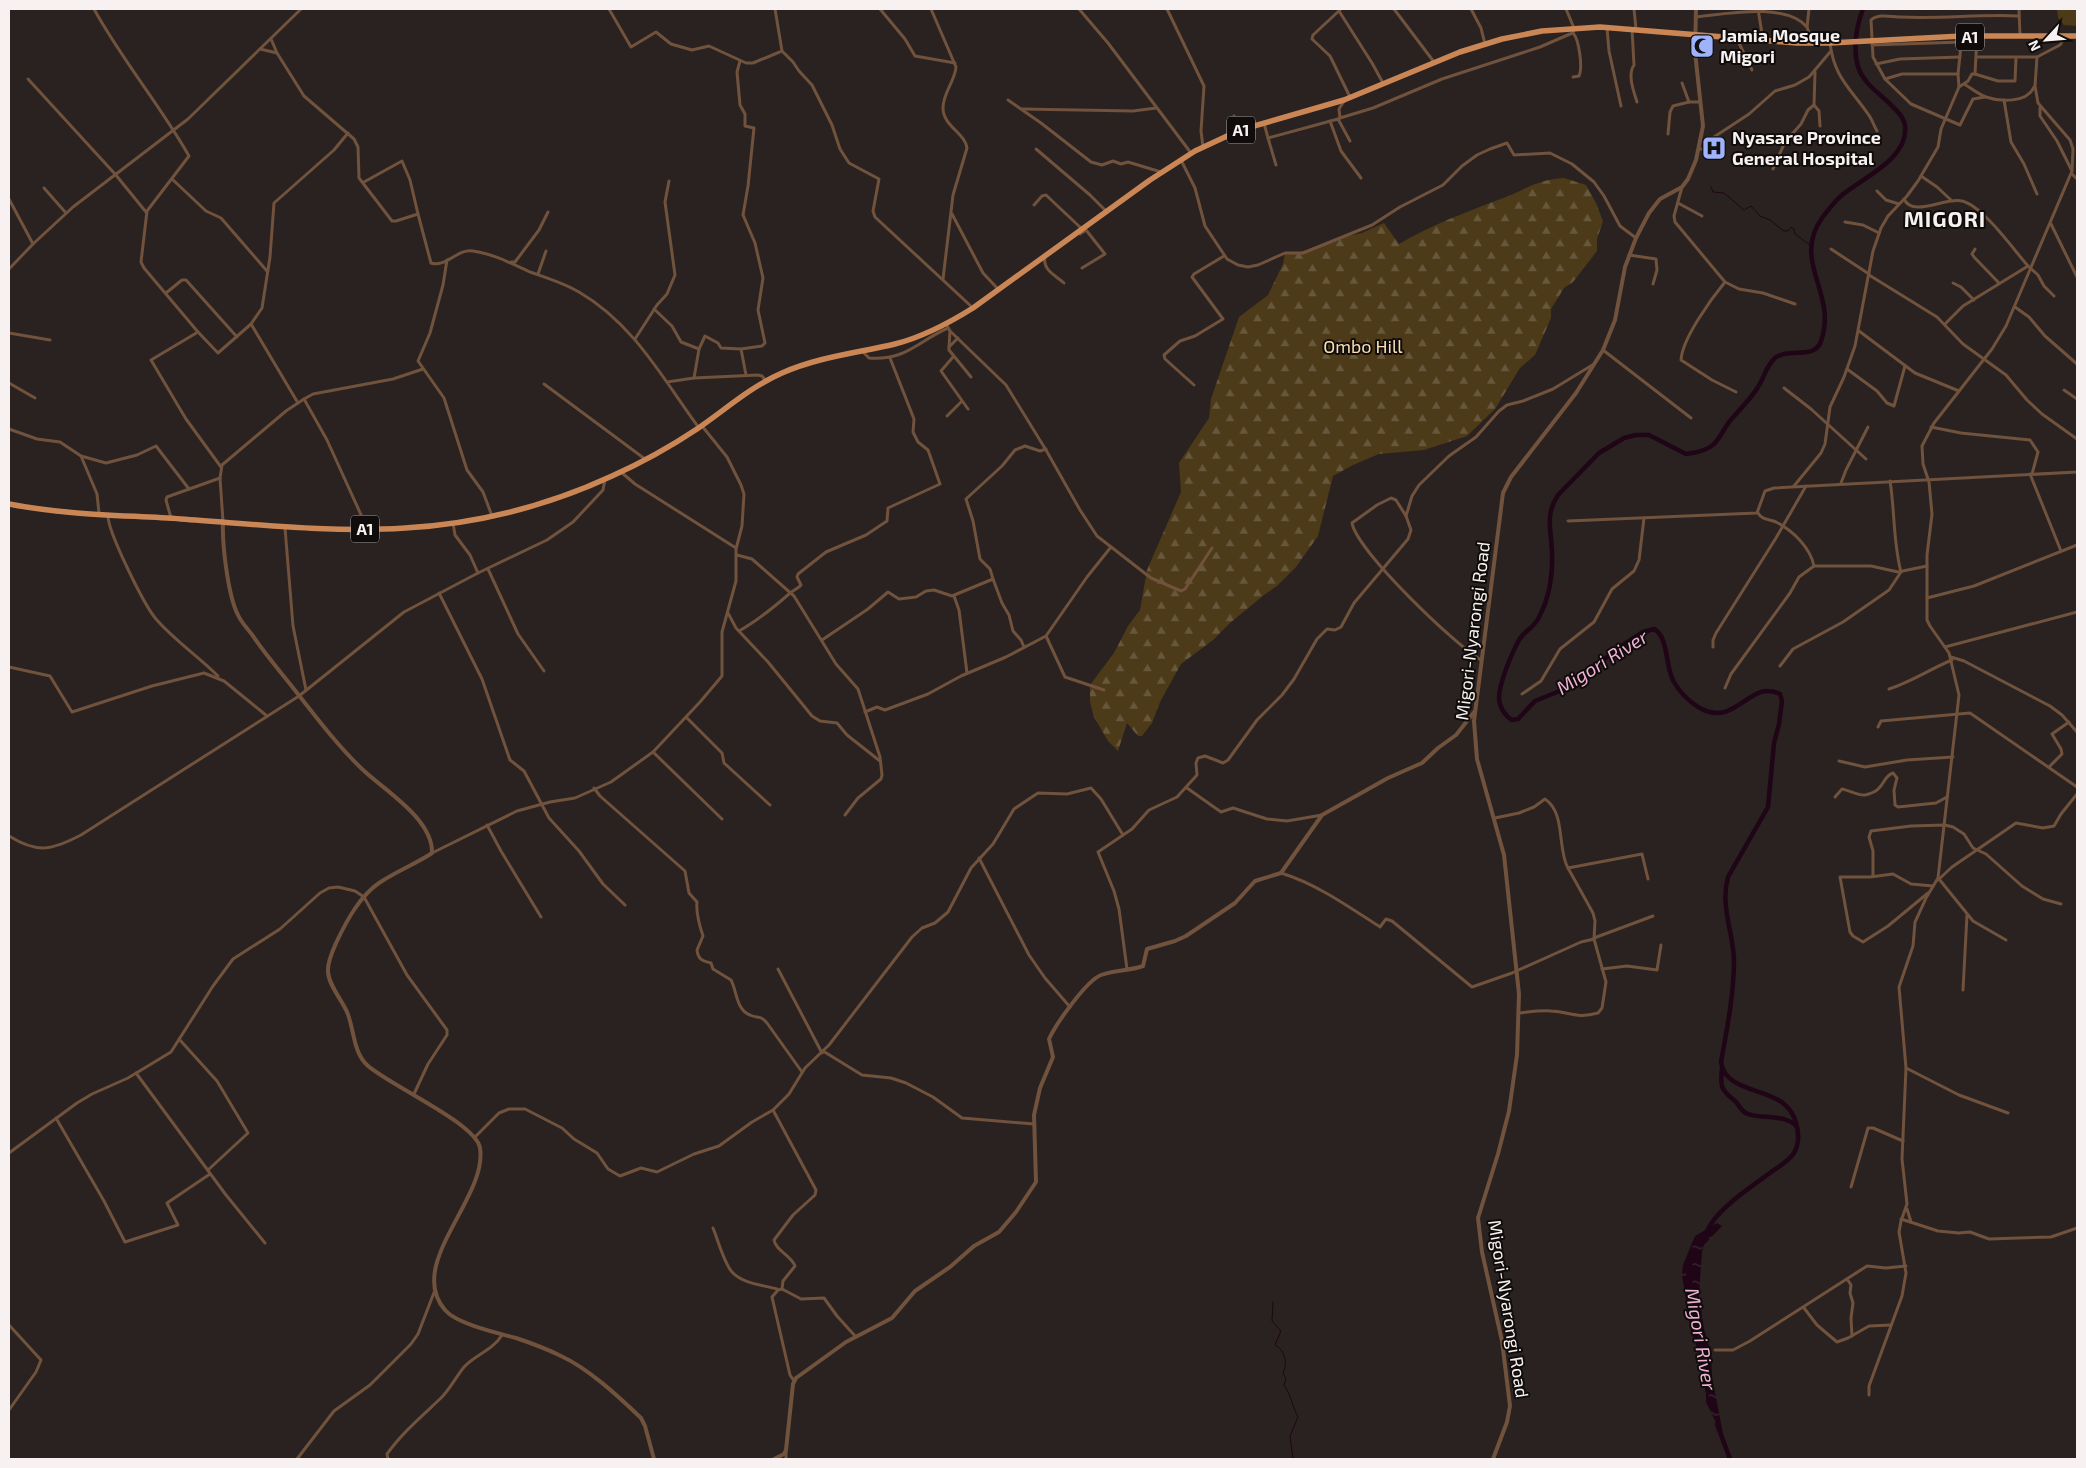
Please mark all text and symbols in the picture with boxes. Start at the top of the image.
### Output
north arrow [2021,15,2071,65]
place label: Jamia Mosque Migori [1720,24,1840,67]
road number: A1 [1956,24,1984,51]
mosque icon: Jamia Mosque Migori [1689,33,1715,59]
text: N [2024,38,2044,54]
road number: A1 [1227,116,1255,144]
place label: Nyasare Province General Hospital [1732,126,1881,169]
hospital icon: Nyasare Province General Hospital [1701,135,1727,161]
district label: MIGORI [1904,205,1986,231]
park label: Ombo Hill [1323,335,1403,357]
road number: A1 [351,516,379,542]
street label: Migori-Nyarongi Road [1450,540,1494,721]
water label: Migori River [1552,624,1652,699]
street label: Migori-Nyarongi Road [1484,1218,1534,1399]
water label: Migori River [1681,1286,1722,1392]

